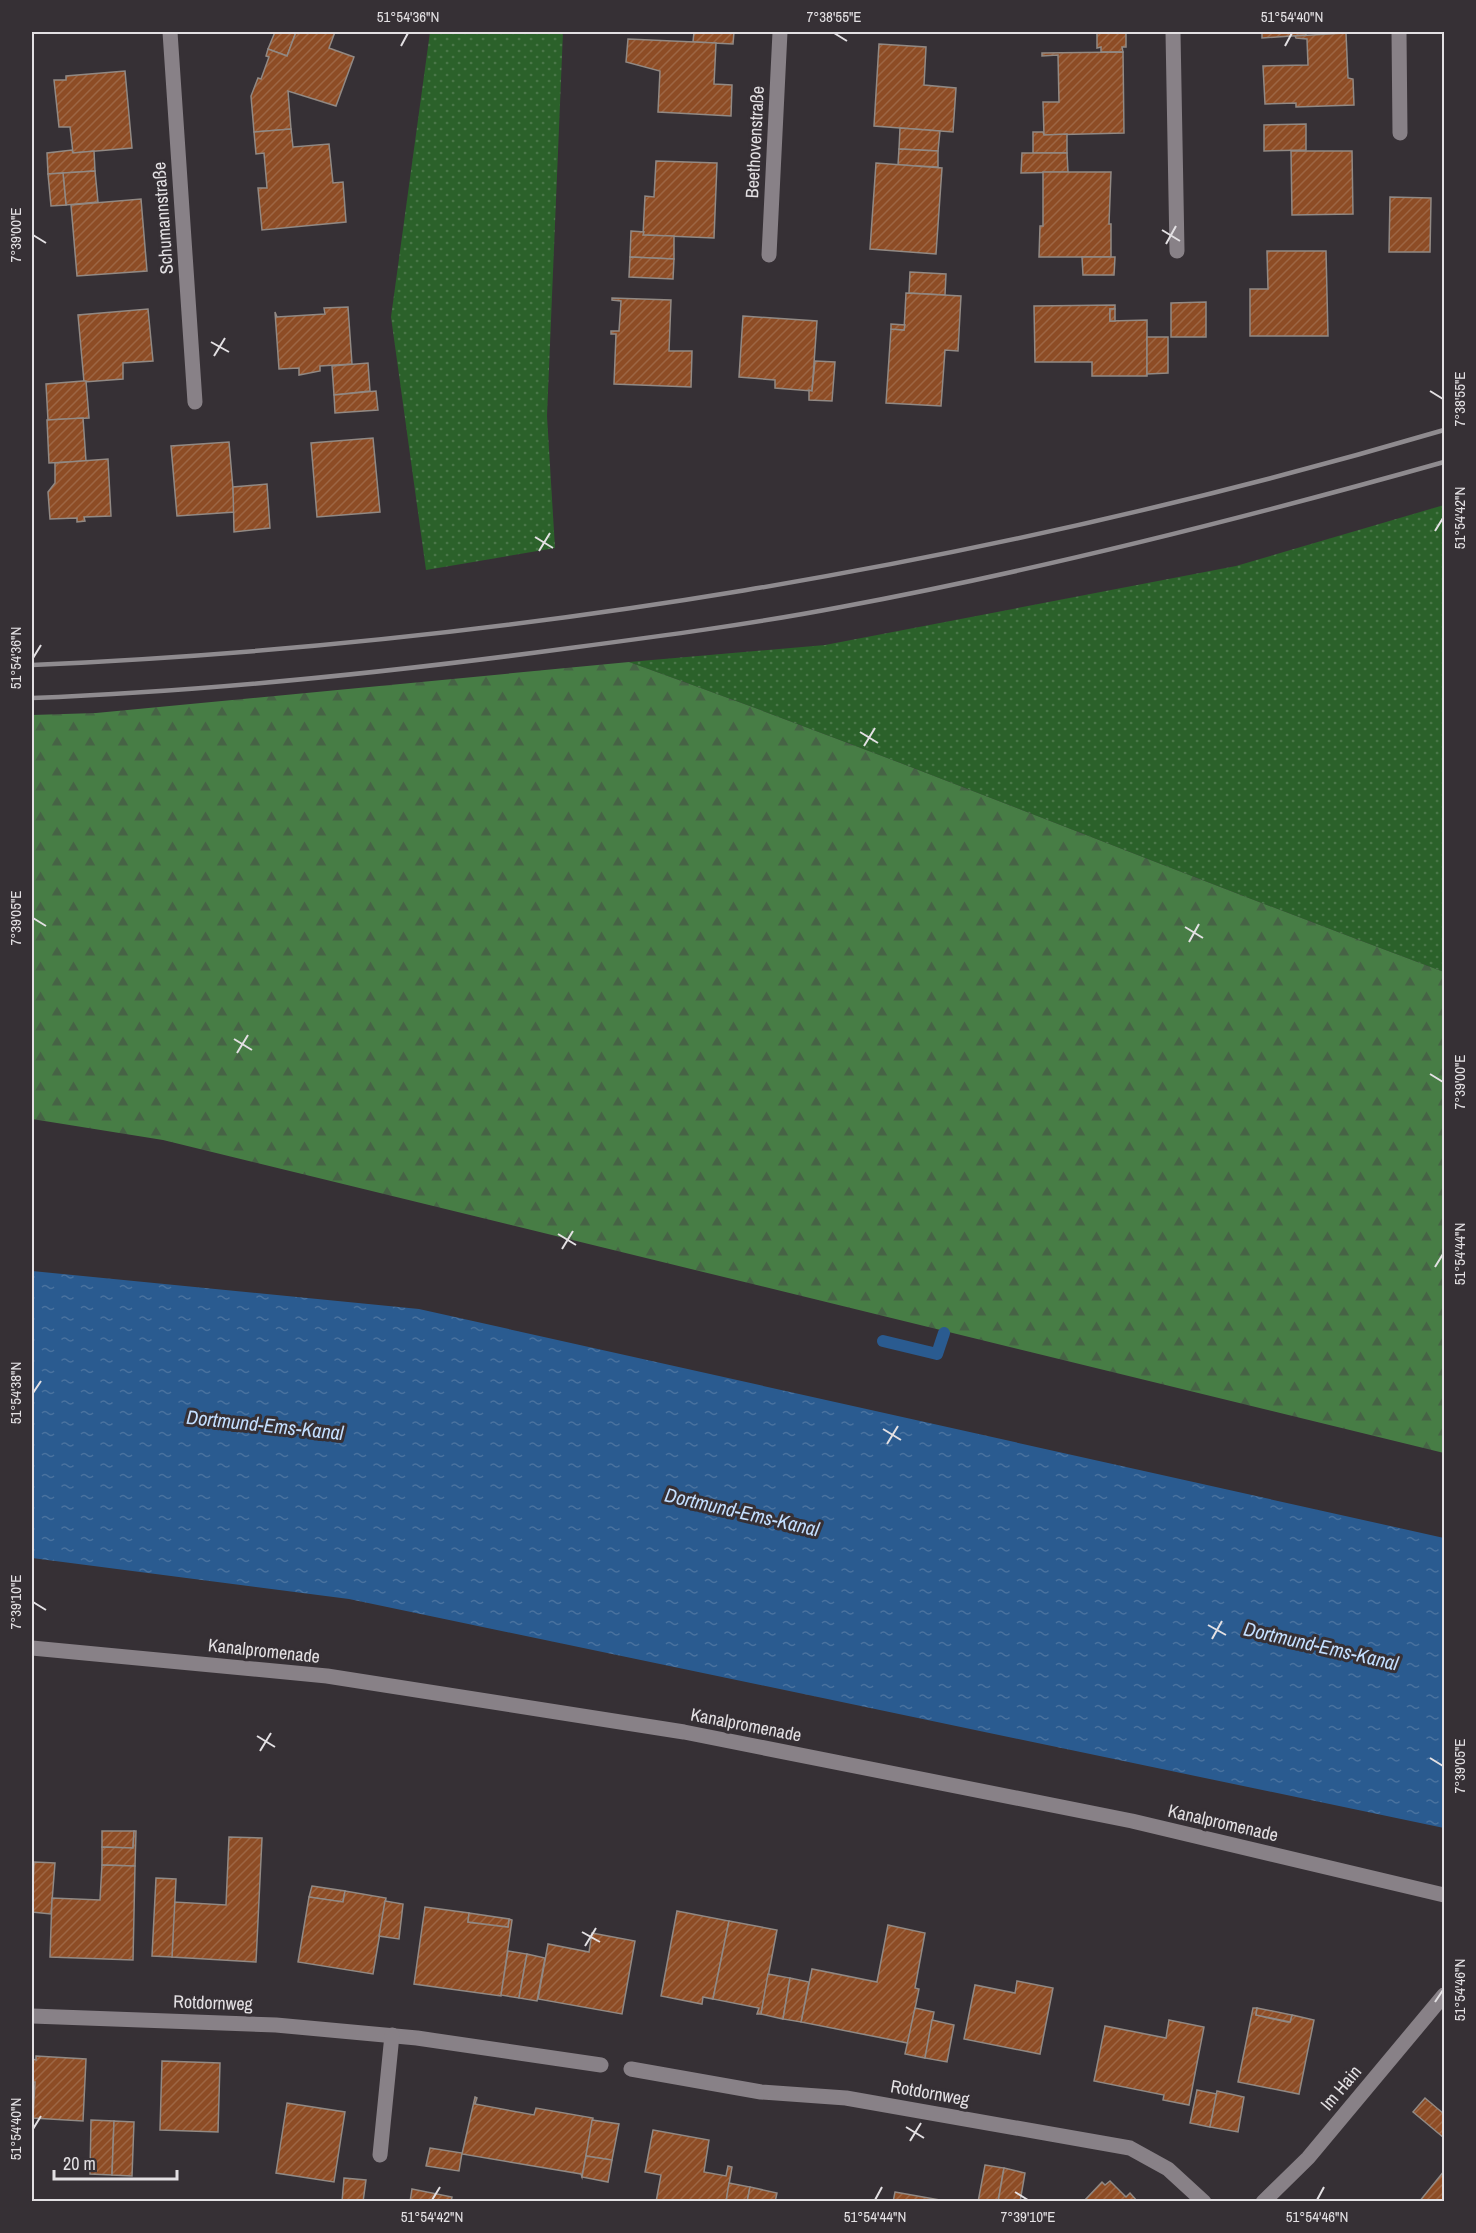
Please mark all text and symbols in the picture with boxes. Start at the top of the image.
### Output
text: 51°54'36"N [377,6,439,27]
text: 7°38'55"E [806,6,862,27]
text: 51°54'40"N [1261,6,1323,27]
street label: Beethovenstraße [739,85,770,199]
street label: Schumannstraße [146,161,179,275]
text: 7°39'00"E [5,207,26,263]
text: 7°38'55"E [1449,371,1470,427]
text: 51°54'42"N [1449,487,1470,549]
text: 51°54'36"N [5,627,26,689]
text: 7°39'05"E [5,890,26,946]
text: 7°39'00"E [1449,1054,1470,1110]
text: 51°54'44"N [1449,1223,1470,1285]
text: 51°54'38"N [5,1362,26,1424]
water label: Dortmund-Ems-Kanal [185,1403,345,1446]
water label: Dortmund-Ems-Kanal [662,1481,822,1542]
text: 7°39'10"E [5,1574,26,1630]
water label: Dortmund-Ems-Kanal [1241,1615,1401,1676]
street label: Kanalpromenade [207,1632,321,1669]
street label: Kanalpromenade [689,1702,804,1748]
text: 7°39'05"E [1449,1738,1470,1794]
street label: Kanalpromenade [1166,1798,1281,1847]
text: 51°54'46"N [1449,1959,1470,2021]
street label: Rotdornweg [173,1989,254,2016]
street label: Im Hain [1314,2060,1367,2116]
street label: Rotdornweg [889,2073,972,2112]
text: 51°54'40"N [5,2098,26,2160]
scale bar [54,2143,177,2181]
text: 20 m [63,2151,96,2176]
text: 51°54'42"N [401,2206,463,2227]
text: 51°54'44"N [844,2206,906,2227]
text: 7°39'10"E [1000,2206,1056,2227]
text: 51°54'46"N [1286,2206,1348,2227]

